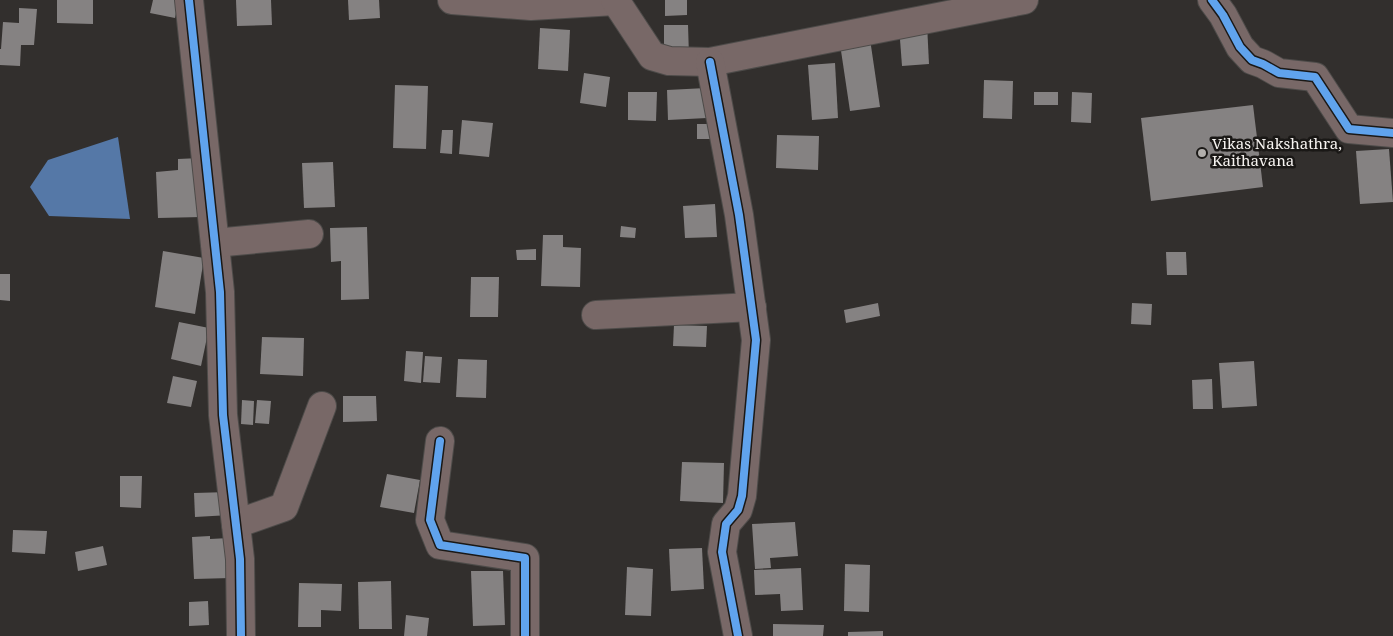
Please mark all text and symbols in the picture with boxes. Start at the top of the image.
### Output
place label: Vikas Nakshathra, Kaithavana [1212,133,1342,170]
marker: Vikas Nakshathra, Kaithavana [1196,147,1208,159]

